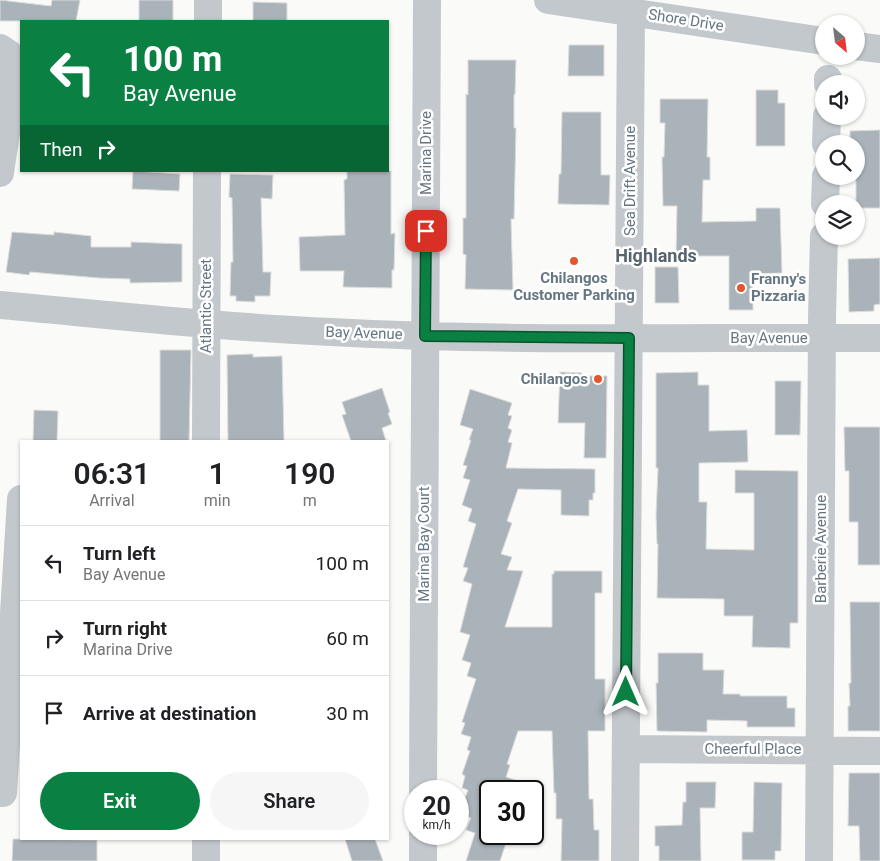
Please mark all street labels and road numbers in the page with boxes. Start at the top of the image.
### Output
street label: Shore Drive [647,5,725,35]
street label: Marina Drive [417,111,435,195]
street label: Sea Drift Avenue [621,126,639,236]
street label: Atlantic Street [197,259,215,353]
street label: Bay Avenue [325,323,403,343]
street label: Bay Avenue [730,329,808,347]
street label: Marina Bay Court [415,486,433,602]
street label: Barberie Avenue [812,495,830,603]
street label: Cheerful Place [704,740,802,758]

